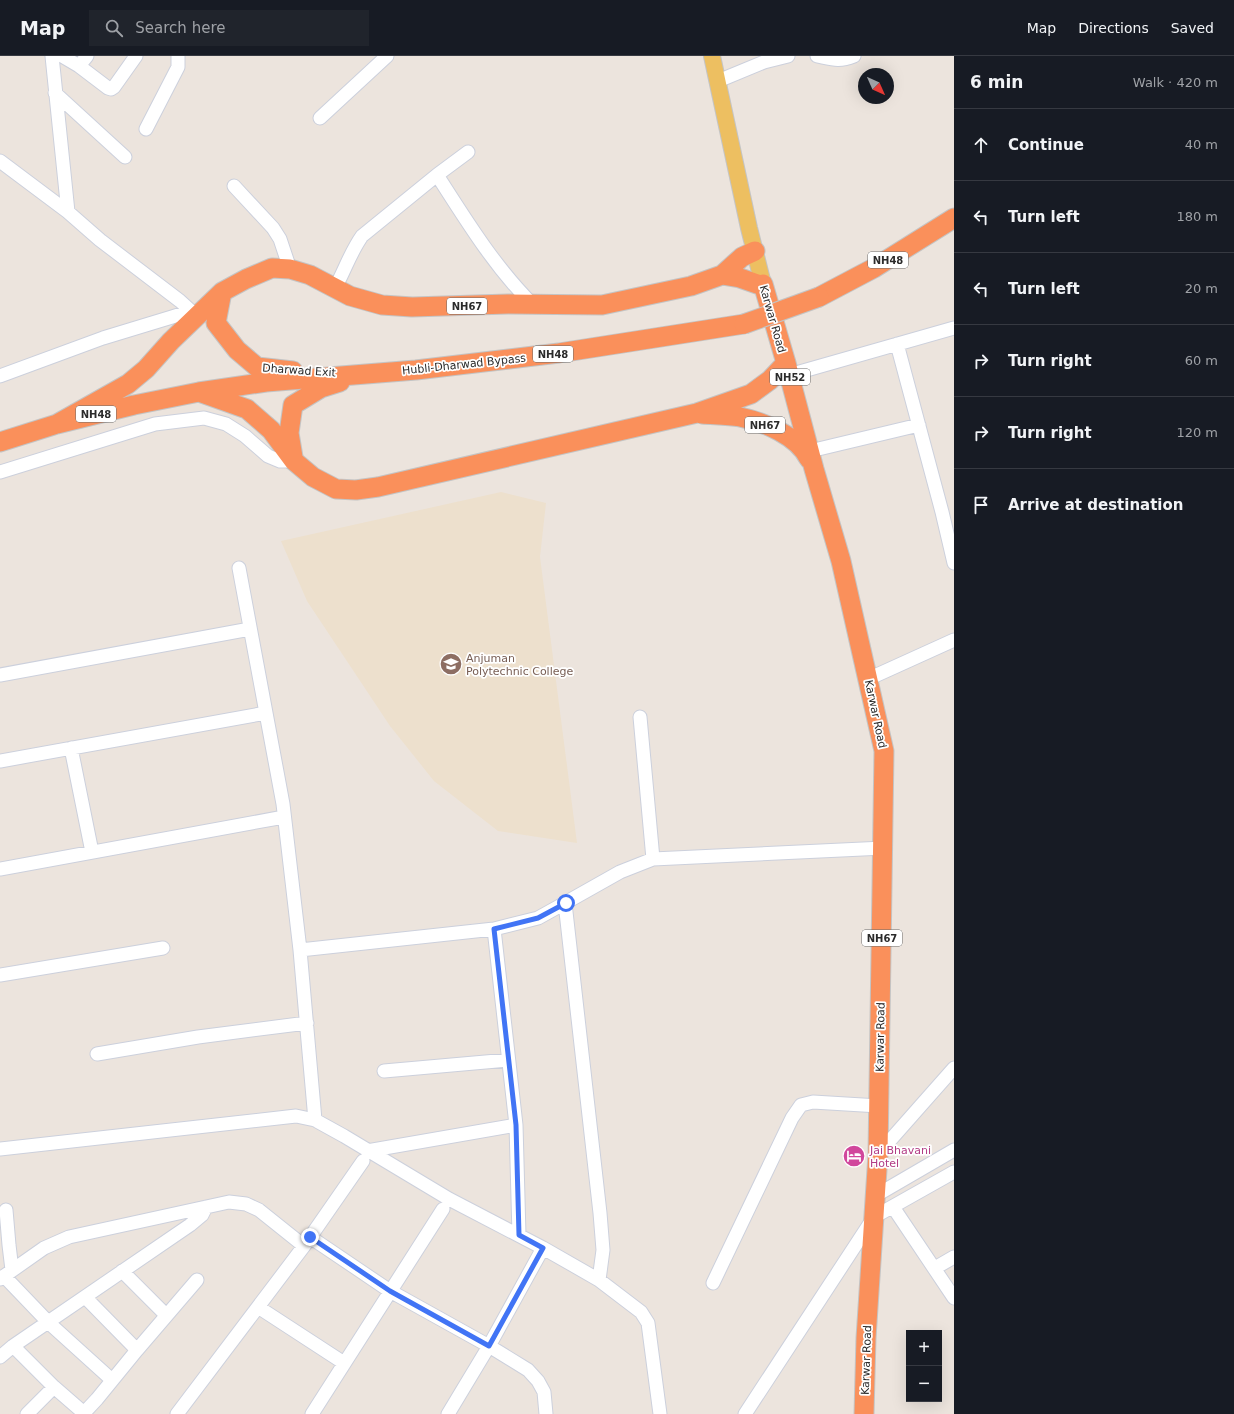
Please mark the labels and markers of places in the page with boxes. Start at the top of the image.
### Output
school or university icon: Anjuman Polytechnic College [438,651,464,677]
place label: Anjuman Polytechnic College [466,652,573,678]
hotel icon: Jai Bhavani Hotel [841,1143,867,1169]
place label: Jai Bhavani Hotel [869,1144,931,1170]

